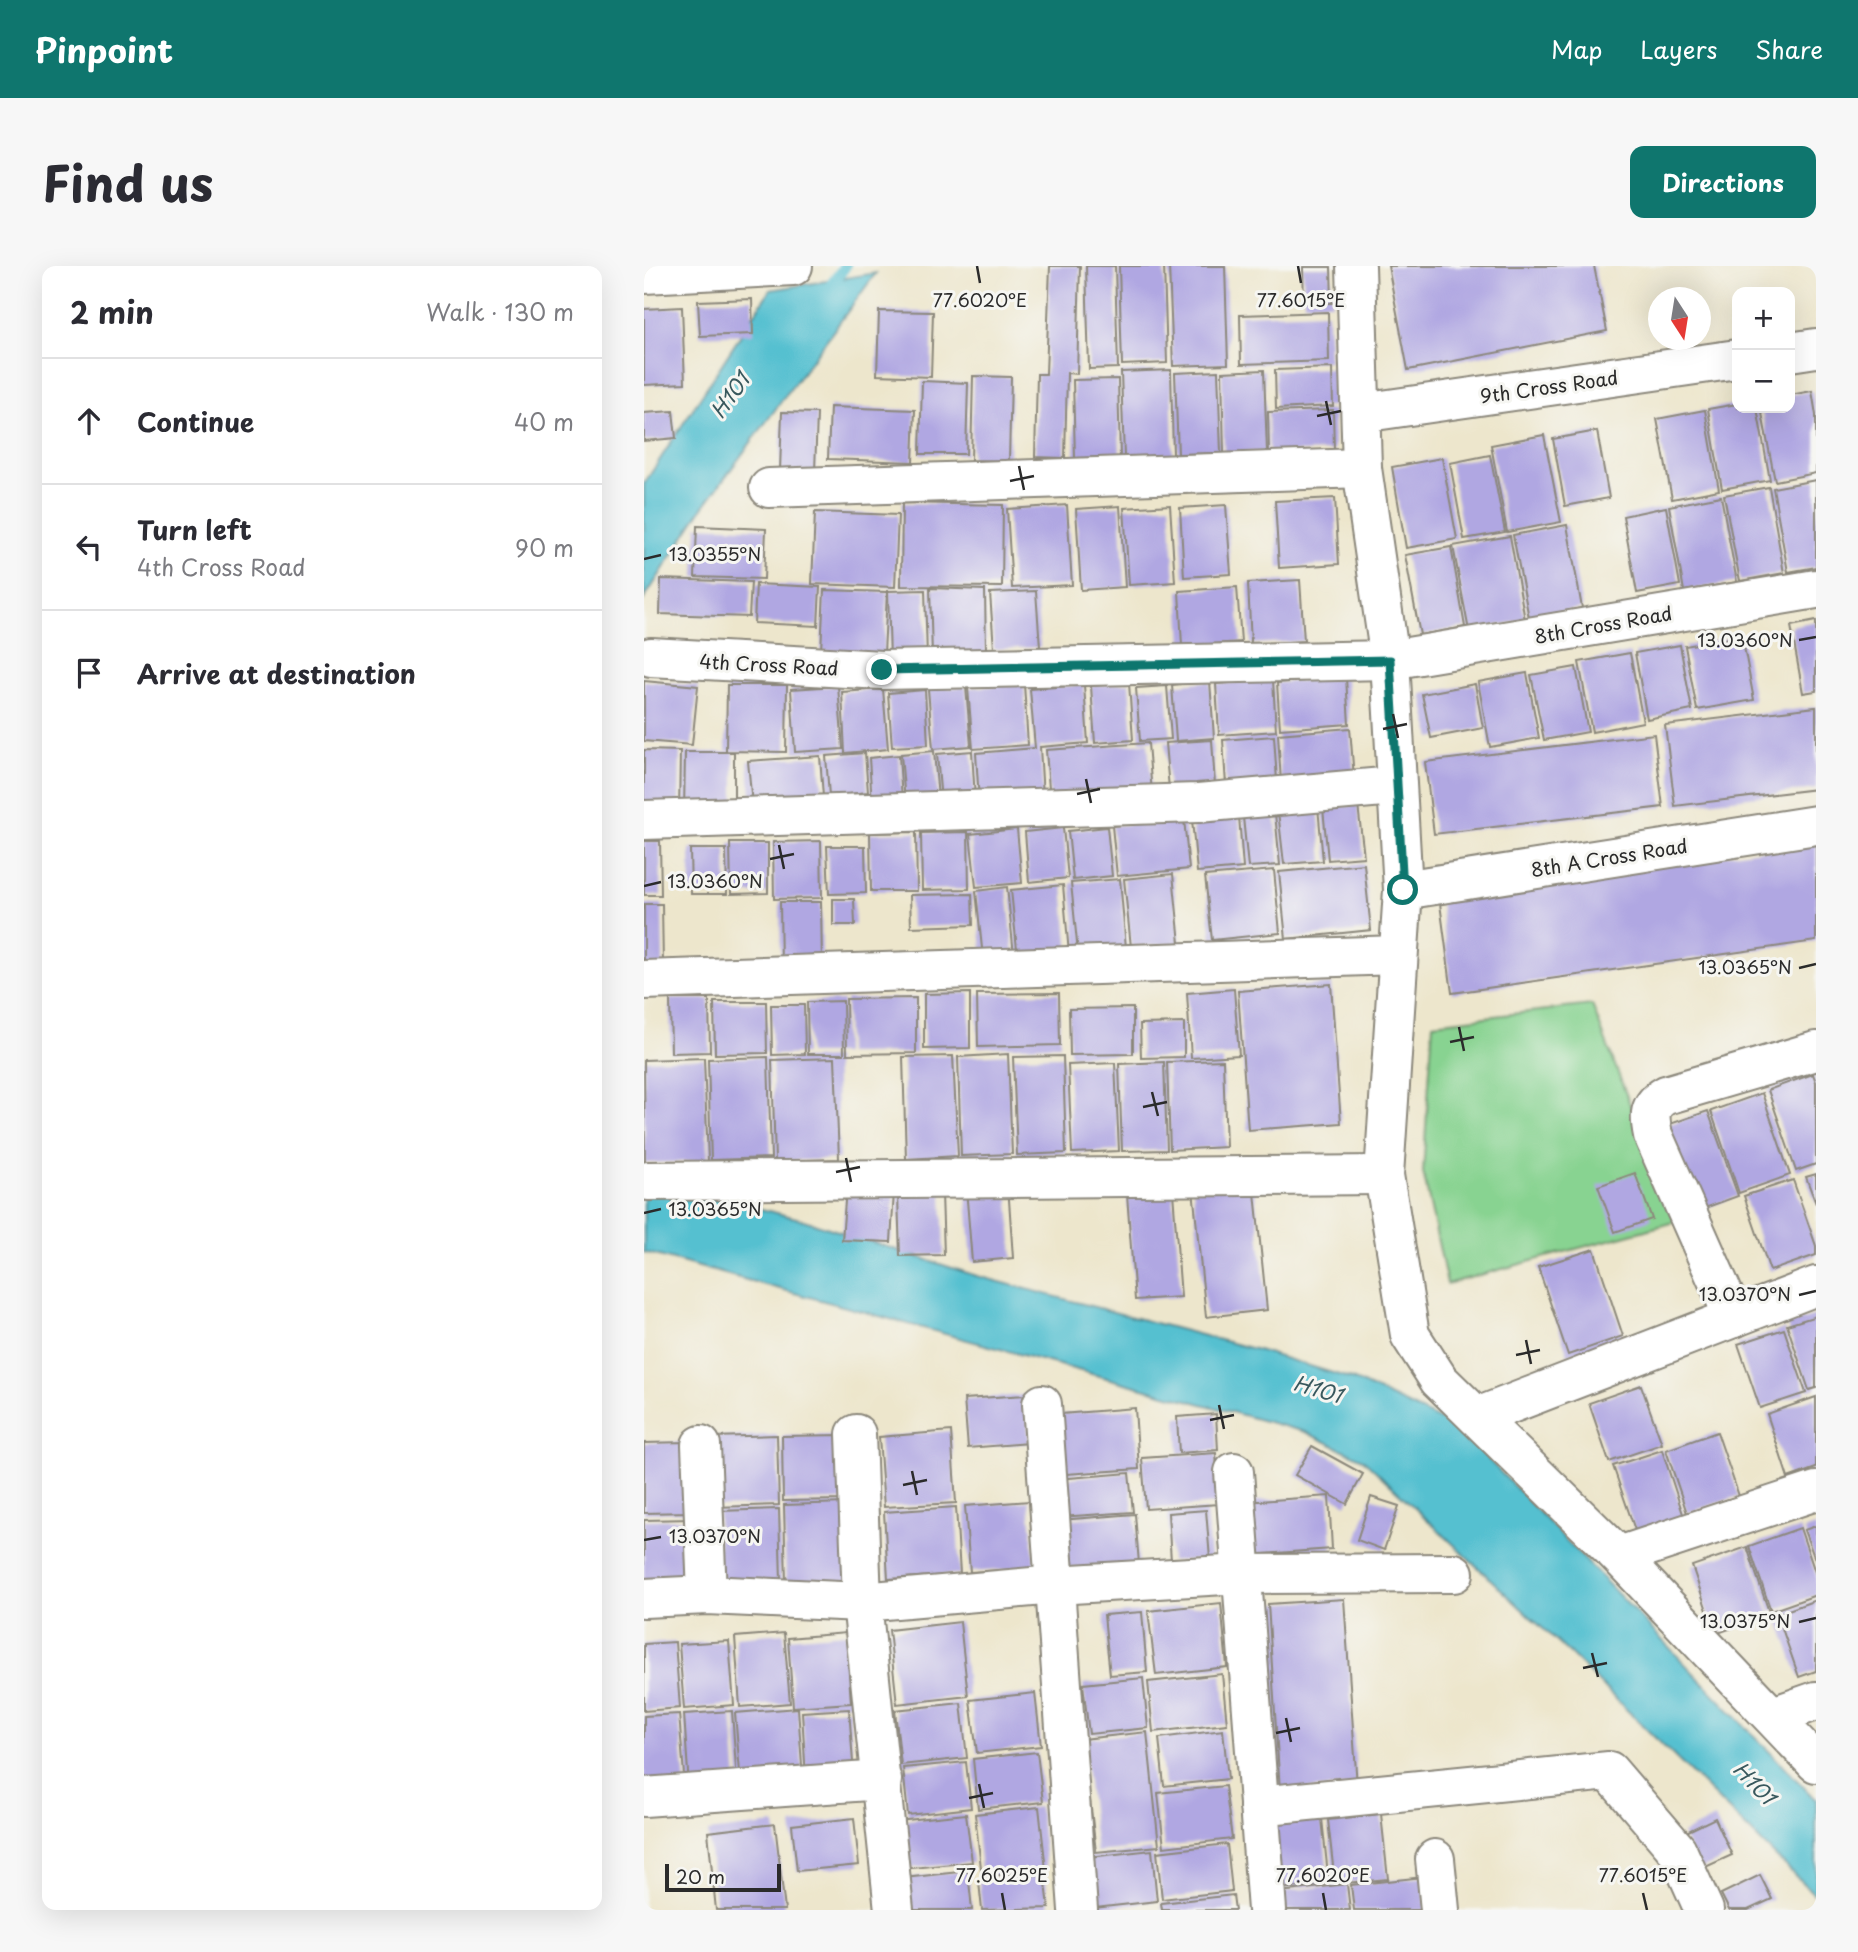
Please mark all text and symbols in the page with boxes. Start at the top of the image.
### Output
text: Pinpoint [35,24,173,74]
text: Map [1551,31,1602,67]
text: Layers [1640,31,1717,67]
text: Share [1755,31,1823,67]
text: Find us [42,145,213,219]
button: Directions [1630,146,1816,218]
text: 77.6020°E [933,286,1027,313]
text: 77.6015°E [1257,286,1345,313]
north arrow [1648,287,1711,350]
map controls [1732,287,1795,413]
button: + [1732,287,1795,350]
text: 2 min [70,289,154,334]
text: Walk · 130 m [426,294,574,329]
button: − [1732,350,1795,413]
street label: 9th Cross Road [1478,362,1620,410]
water label: H101 [702,363,758,424]
icon: ahead [70,402,108,440]
text: Continue [137,402,254,441]
text: 40 m [514,404,574,439]
text: Turn left [137,510,252,549]
icon: left [70,528,108,566]
text: 90 m [515,530,574,565]
text: 13.0355°N [669,540,761,567]
text: 4th Cross Road [137,549,306,584]
street label: 8th Cross Road [1532,598,1674,650]
text: 13.0360°N [1697,626,1793,653]
street label: 4th Cross Road [699,646,839,682]
icon: arrive [70,654,108,692]
text: Arrive at destination [137,654,416,693]
route end [866,654,897,685]
street label: 8th A Cross Road [1529,831,1689,883]
text: 13.0360°N [667,867,763,894]
route start [1387,874,1418,905]
text: 13.0365°N [1698,953,1792,980]
text: 13.0365°N [668,1195,762,1222]
text: 13.0370°N [1699,1280,1791,1307]
water label: H101 [1290,1366,1349,1411]
text: 13.0370°N [669,1522,761,1549]
text: 13.0375°N [1700,1607,1790,1634]
water label: H101 [1726,1753,1786,1813]
scale bar [665,1861,780,1893]
text: 77.6025°E [956,1861,1048,1888]
text: 77.6020°E [1276,1861,1370,1888]
text: 77.6015°E [1599,1861,1687,1888]
text: 20 m [676,1862,725,1890]

